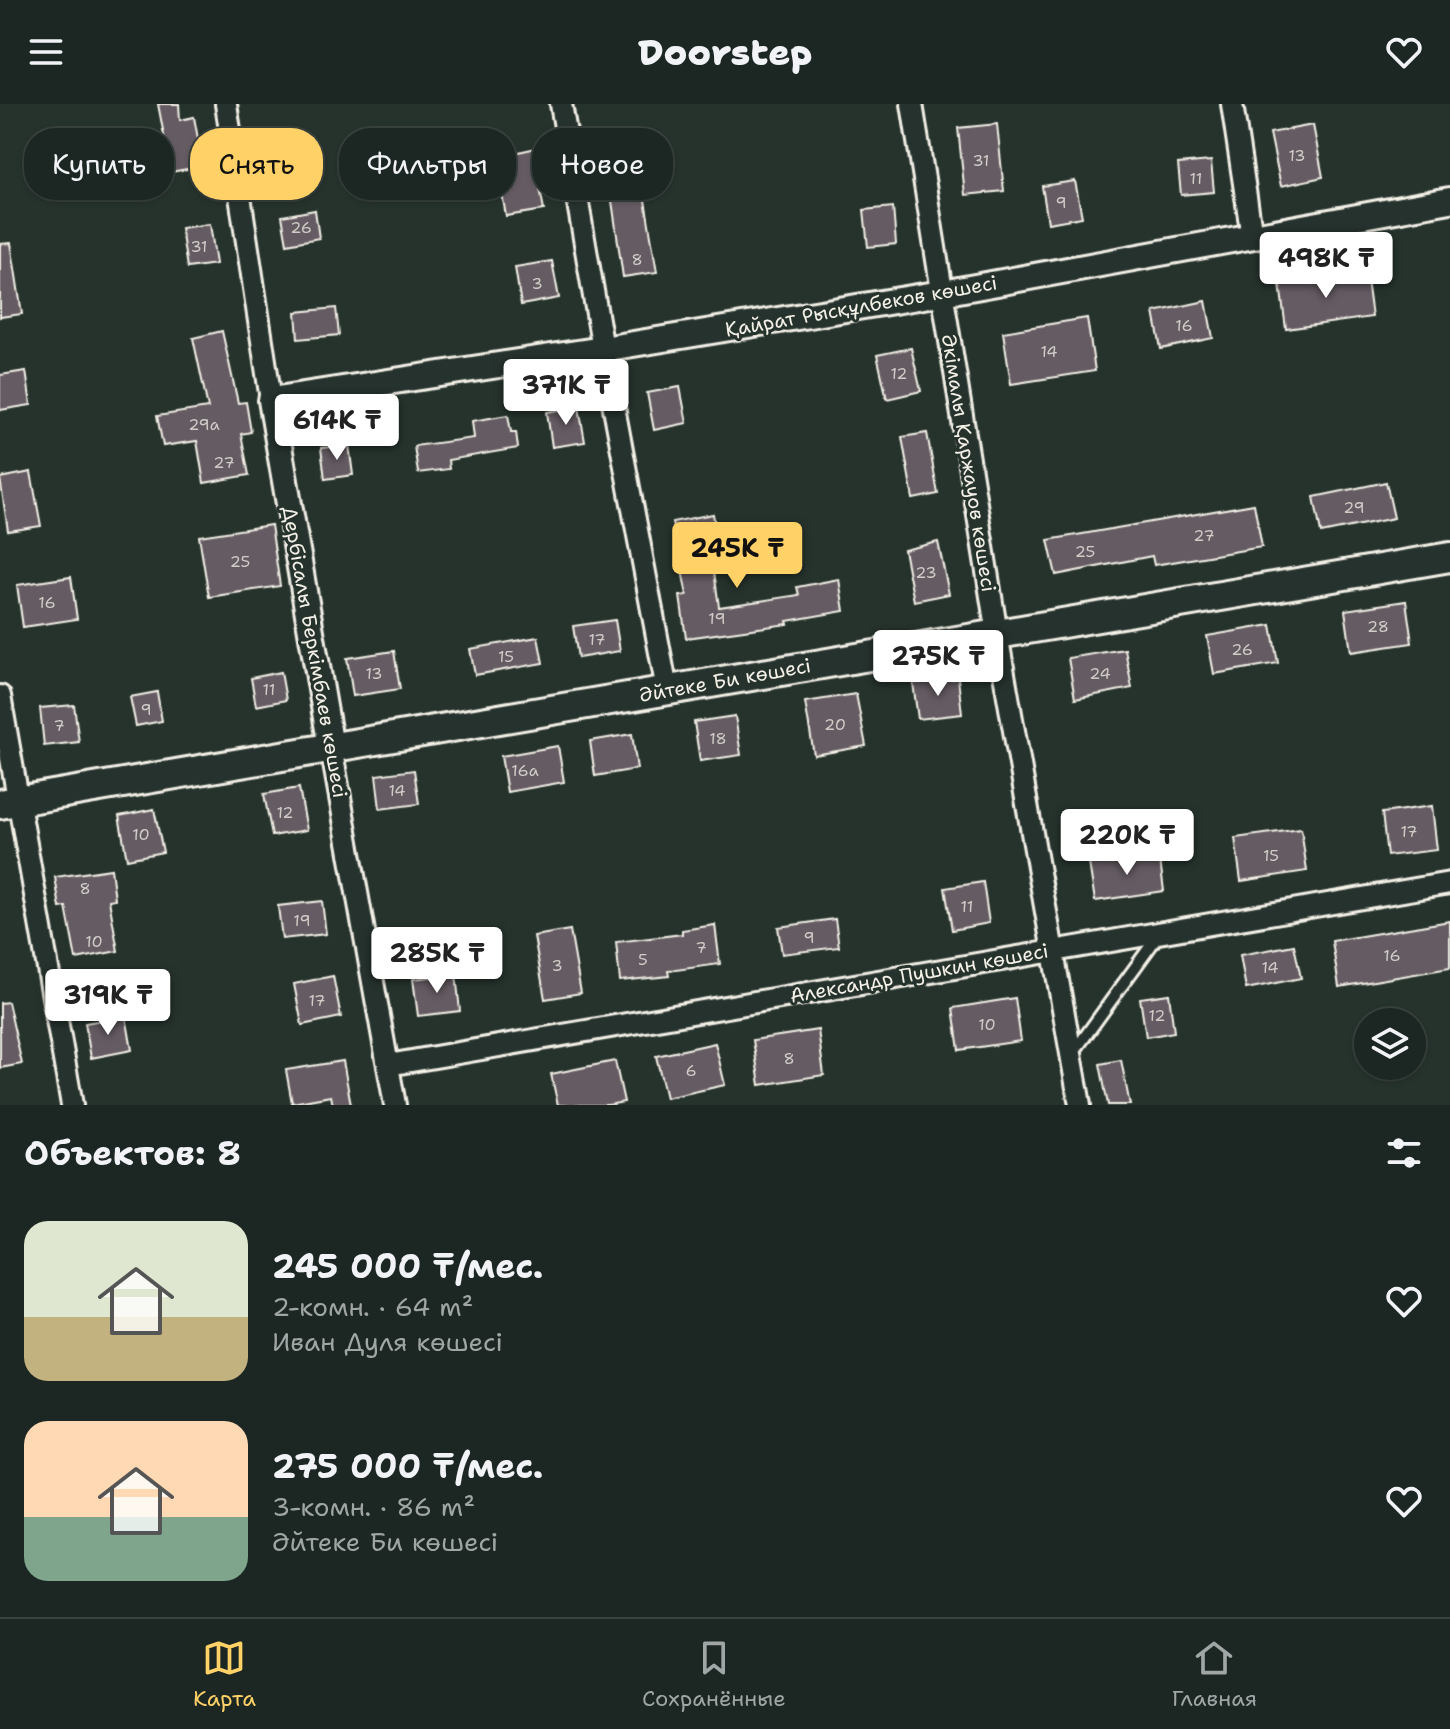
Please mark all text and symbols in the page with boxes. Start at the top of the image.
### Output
text: Doorstep [638,28,812,77]
icon: menu [24,30,68,74]
icon: heart [1382,30,1426,74]
chip: Купить [24,128,174,200]
chip: Снять [190,128,323,200]
chip: Фильтры [339,128,516,200]
chip: Новое [532,128,673,200]
house number: 13 [1288,145,1306,166]
house number: 31 [972,150,990,171]
house number: 11 [1190,168,1202,189]
house number: 9 [1055,192,1067,213]
house number: 26 [290,217,312,238]
pin: 498K ₸ [1261,232,1391,300]
house number: 31 [190,236,208,257]
text: 498K ₸ [1278,240,1374,275]
house number: 8 [631,249,643,270]
street label: Қайрат Рысқұлбеков көшесі [723,269,999,343]
house number: 3 [531,273,543,294]
house number: 16 [1175,315,1193,336]
street label: Әкімалы Қаржауов көшесі [936,332,1002,594]
house number: 14 [1040,341,1058,362]
pin: 371K ₸ [501,359,631,427]
house number: 12 [890,363,908,384]
text: 371K ₸ [522,367,610,402]
pin: 614K ₸ [272,394,402,462]
text: 614K ₸ [293,402,381,437]
house number: 29а [188,414,220,435]
house number: 27 [213,452,235,473]
house number: 29 [1343,497,1365,518]
street label: Дербісалы Беркімбаев көшесі [277,504,353,800]
pin: 245K ₸ [672,522,802,590]
house number: 27 [1193,525,1215,546]
text: 245K ₸ [690,530,784,565]
house number: 25 [1075,541,1095,562]
house number: 25 [230,551,250,572]
house number: 23 [915,562,937,583]
house number: 16 [38,592,56,613]
house number: 19 [708,608,726,629]
house number: 28 [1367,616,1389,637]
house number: 17 [588,629,606,650]
pin: 275K ₸ [873,630,1003,698]
text: 275K ₸ [891,638,985,673]
house number: 26 [1231,639,1253,660]
house number: 15 [498,646,514,667]
street label: Әйтеке Би көшесі [637,652,813,708]
house number: 13 [365,663,383,684]
house number: 24 [1089,663,1111,684]
house number: 11 [263,679,275,700]
house number: 9 [140,699,152,720]
house number: 20 [824,714,846,735]
house number: 7 [53,715,65,736]
house number: 18 [709,728,727,749]
house number: 16а [511,760,539,781]
house number: 14 [388,780,406,801]
house number: 12 [276,802,294,823]
pin: 220K ₸ [1062,809,1192,877]
text: 220K ₸ [1079,817,1175,852]
house number: 17 [1400,821,1418,842]
house number: 10 [132,824,150,845]
house number: 15 [1263,845,1279,866]
house number: 8 [79,878,91,899]
house number: 11 [961,896,973,917]
house number: 19 [293,910,311,931]
pin: 285K ₸ [372,927,502,995]
house number: 9 [803,927,815,948]
house number: 10 [85,931,103,952]
text: 285K ₸ [389,935,485,970]
house number: 7 [695,937,707,958]
street label: Александр Пушкин көшесі [788,937,1050,1009]
house number: 16 [1383,945,1401,966]
house number: 5 [638,949,648,970]
house number: 3 [551,955,563,976]
house number: 14 [1261,957,1279,978]
pin: 319K ₸ [43,969,173,1037]
text: 319K ₸ [63,977,153,1012]
house number: 17 [308,990,326,1011]
house number: 12 [1148,1005,1166,1026]
map controls [1354,1008,1426,1080]
button: layers [1354,1008,1426,1080]
house number: 10 [978,1014,996,1035]
house number: 8 [783,1048,795,1069]
house number: 6 [685,1060,697,1081]
text: Объектов: 8 [24,1130,241,1176]
icon: filters [1382,1131,1426,1175]
text: 245 000 ₸/мес. [272,1243,543,1289]
icon: home [88,1253,184,1349]
icon: heart [1382,1279,1426,1323]
text: 2-комн. · 64 m² [272,1289,474,1324]
text: Иван Дуля көшесі [272,1324,503,1359]
text: 275 000 ₸/мес. [272,1443,543,1489]
icon: home [88,1453,184,1549]
icon: heart [1382,1479,1426,1523]
text: 3-комн. · 86 m² [272,1489,475,1524]
text: Әйтеке Би көшесі [272,1524,498,1559]
tab: Карта [193,1636,256,1713]
tab: Сохранённые [642,1636,786,1713]
tab: Главная [1172,1636,1257,1713]

